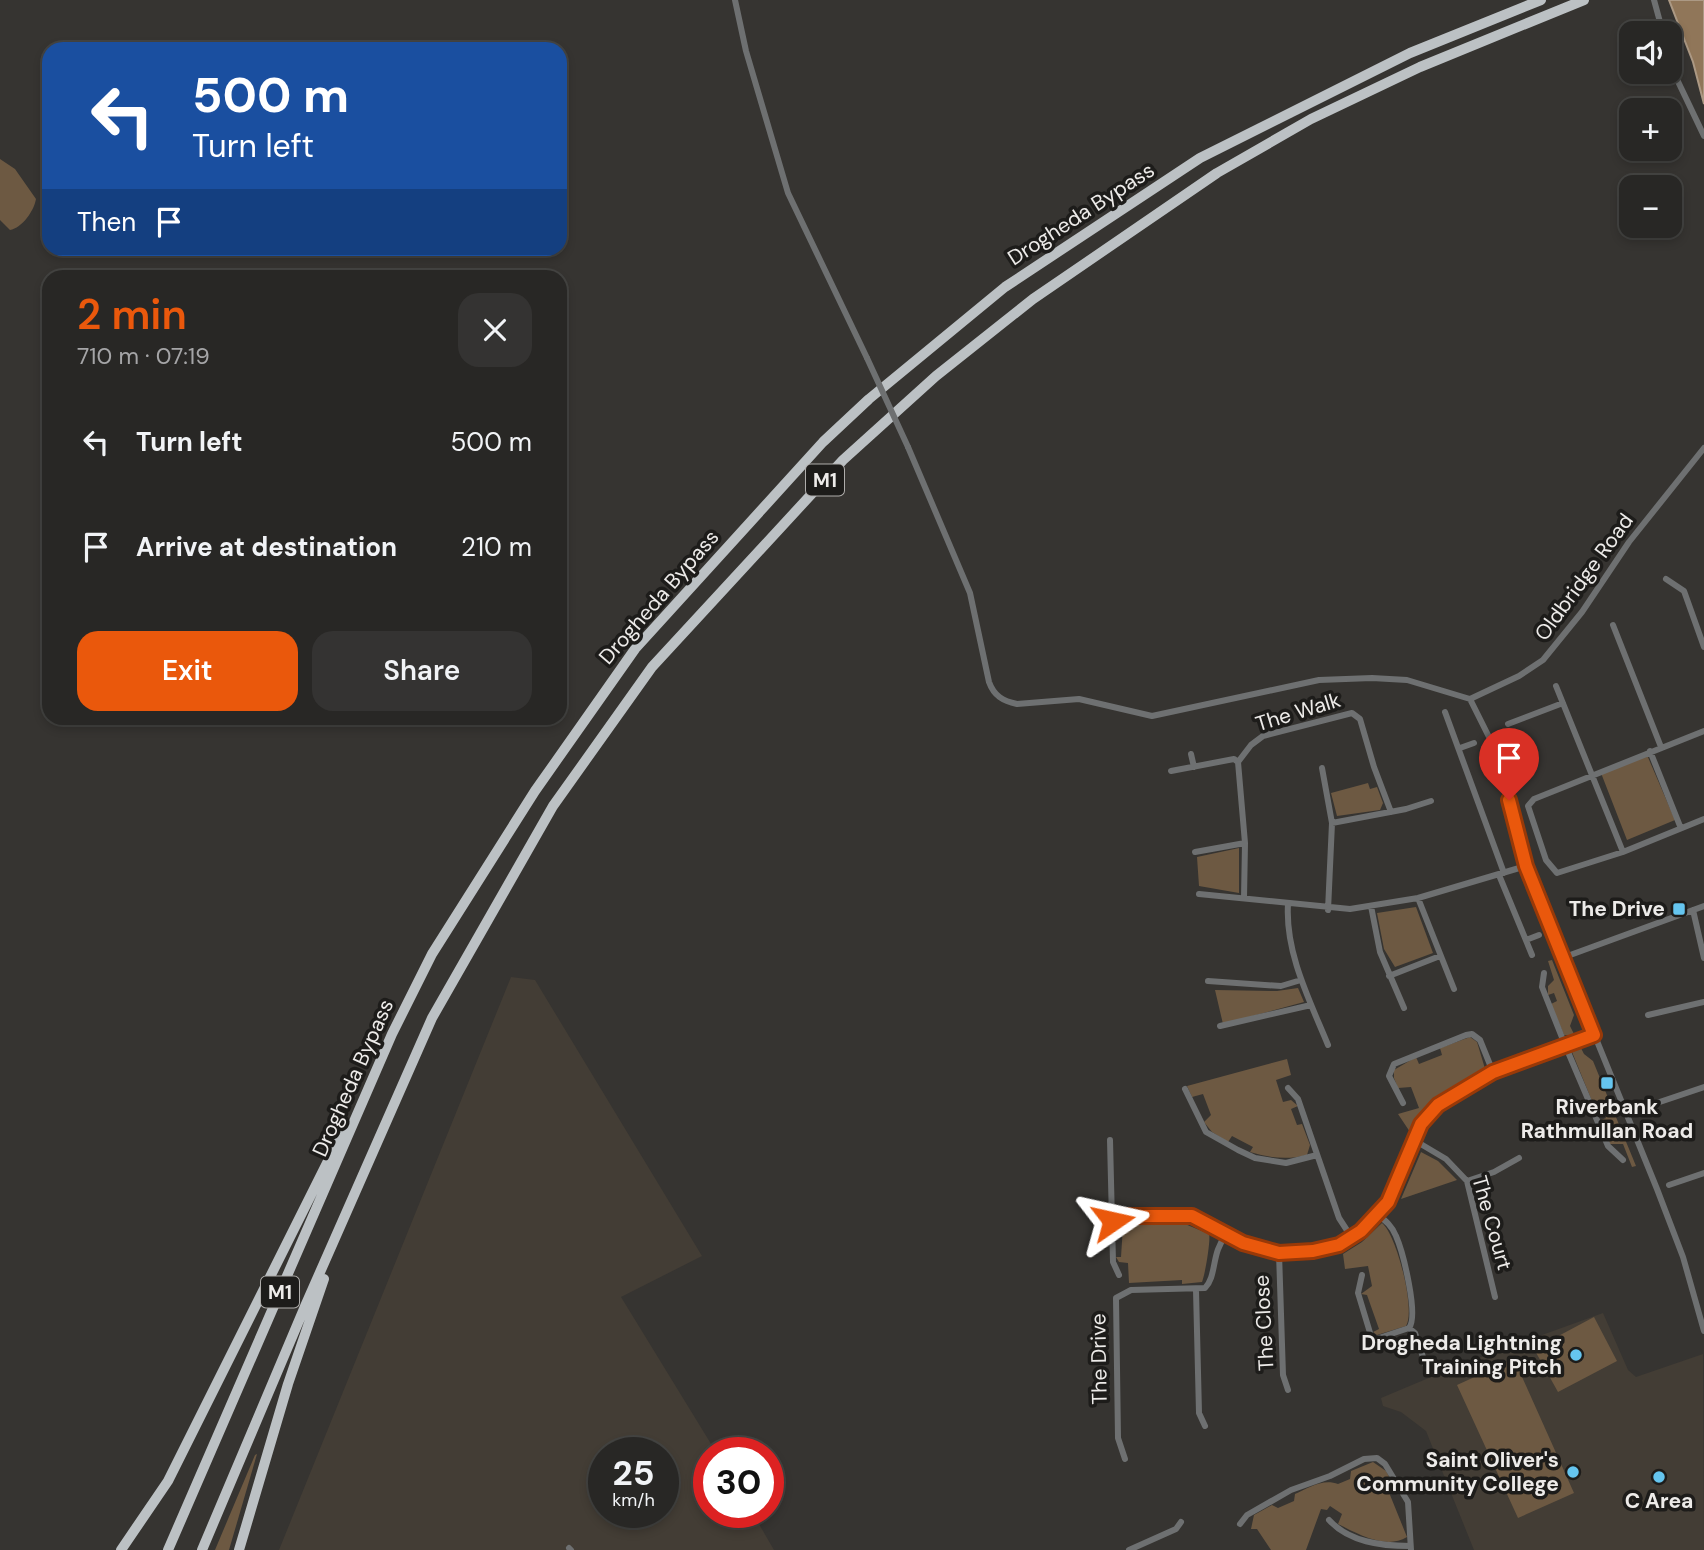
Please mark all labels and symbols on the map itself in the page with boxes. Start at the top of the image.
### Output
street label: Drogheda Bypass [1002,156,1160,272]
road number: M1 [806,464,844,495]
street label: Oldbridge Road [1528,508,1640,646]
street label: Drogheda Bypass [593,524,725,670]
street label: The Walk [1252,686,1344,738]
pin [1479,728,1539,800]
place label: The Drive [1569,895,1665,923]
marker: The Drive [1671,901,1687,917]
street label: Drogheda Bypass [306,995,400,1161]
marker: Riverbank Rathmullan Road [1599,1075,1615,1091]
place label: Riverbank Rathmullan Road [1521,1093,1693,1145]
street label: The Court [1465,1173,1519,1273]
position arrow [1076,1184,1150,1258]
street label: The Close [1248,1274,1280,1372]
road number: M1 [261,1276,299,1308]
street label: The Drive [1084,1313,1114,1405]
place label: Drogheda Lightning Training Pitch [1361,1329,1562,1381]
marker: Drogheda Lightning Training Pitch [1568,1347,1584,1363]
speed limit sign: 30 [693,1437,784,1528]
place label: Saint Oliver's Community College [1356,1446,1559,1498]
marker: Saint Oliver's Community College [1565,1464,1581,1480]
marker: C Area [1651,1469,1667,1485]
place label: C Area [1625,1487,1693,1515]

